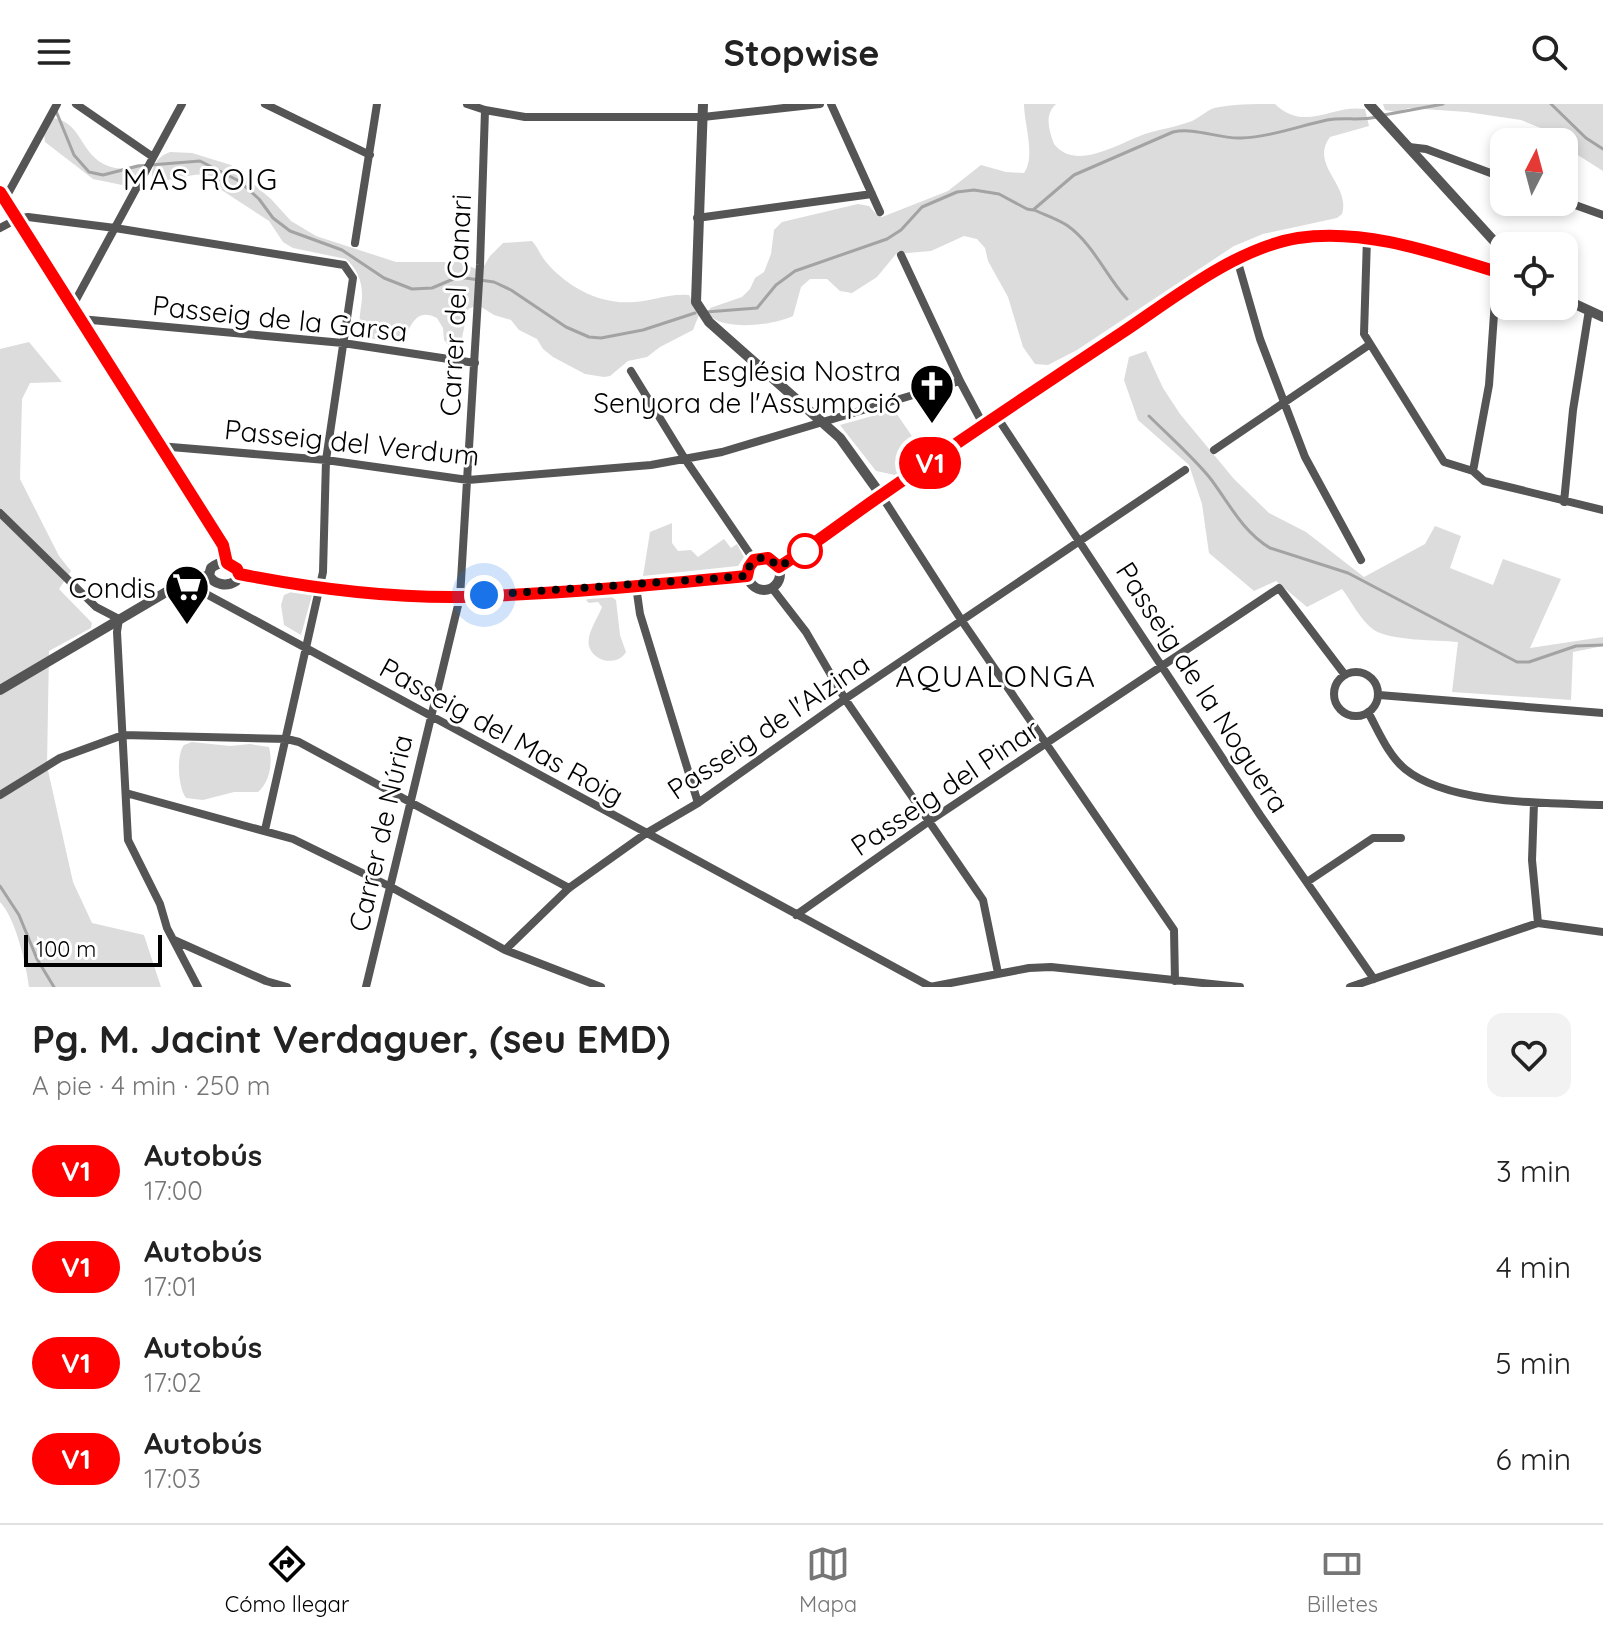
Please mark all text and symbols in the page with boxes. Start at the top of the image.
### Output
icon: menu [32,30,76,74]
text: Stopwise [724,30,879,75]
icon: search [1527,30,1571,74]
north arrow [1490,128,1578,216]
map controls [1490,128,1578,320]
district label: MAS ROIG [123,160,279,198]
street label: Carrer del Canari [432,193,478,417]
button: locate [1490,232,1578,320]
street label: Passeig de la Garsa [151,287,409,349]
place label: Església Nostra Senyora de l'Assumpció [593,353,901,420]
church icon: Església Nostra Senyora de l'Assumpció [908,362,956,425]
street label: Passeig del Verdum [223,411,481,473]
line badge: V1 [894,437,966,489]
text: V1 [915,445,945,480]
unlabelled marker [788,534,822,568]
street label: Passeig de la Noguera [1109,555,1297,819]
supermarket icon: Condis [163,563,211,626]
place label: Condis [69,570,156,605]
your location [464,575,504,615]
street label: Passeig de l'Alzina [660,645,876,807]
street label: Passeig del Mas Roig [374,649,630,813]
district label: AQUALONGA [895,657,1097,695]
street label: Passeig del Pinar [844,711,1046,863]
street label: Carrer de Núria [340,731,420,935]
scale bar [24,931,162,967]
text: 100 m [36,935,96,963]
button: heart [1487,1013,1571,1097]
text: Pg. M. Jacint Verdaguer, (seu EMD) [32,1015,670,1063]
text: A pie · 4 min · 250 m [32,1069,270,1102]
text: Autobús [144,1136,262,1174]
text: 3 min [1496,1152,1571,1190]
text: V1 [61,1153,91,1188]
text: 17:00 [144,1174,203,1207]
text: Autobús [144,1232,262,1270]
text: 4 min [1496,1248,1571,1286]
text: V1 [61,1249,91,1284]
text: 17:01 [144,1270,197,1303]
text: Autobús [144,1328,262,1366]
text: 5 min [1495,1344,1571,1382]
text: V1 [61,1345,91,1380]
text: 17:02 [144,1366,202,1399]
text: Autobús [144,1424,262,1462]
text: 6 min [1496,1440,1571,1478]
text: V1 [61,1441,91,1476]
text: 17:03 [144,1462,201,1495]
tab: Cómo llegar [225,1542,349,1618]
tab: Mapa [799,1542,857,1618]
tab: Billetes [1307,1542,1378,1618]

